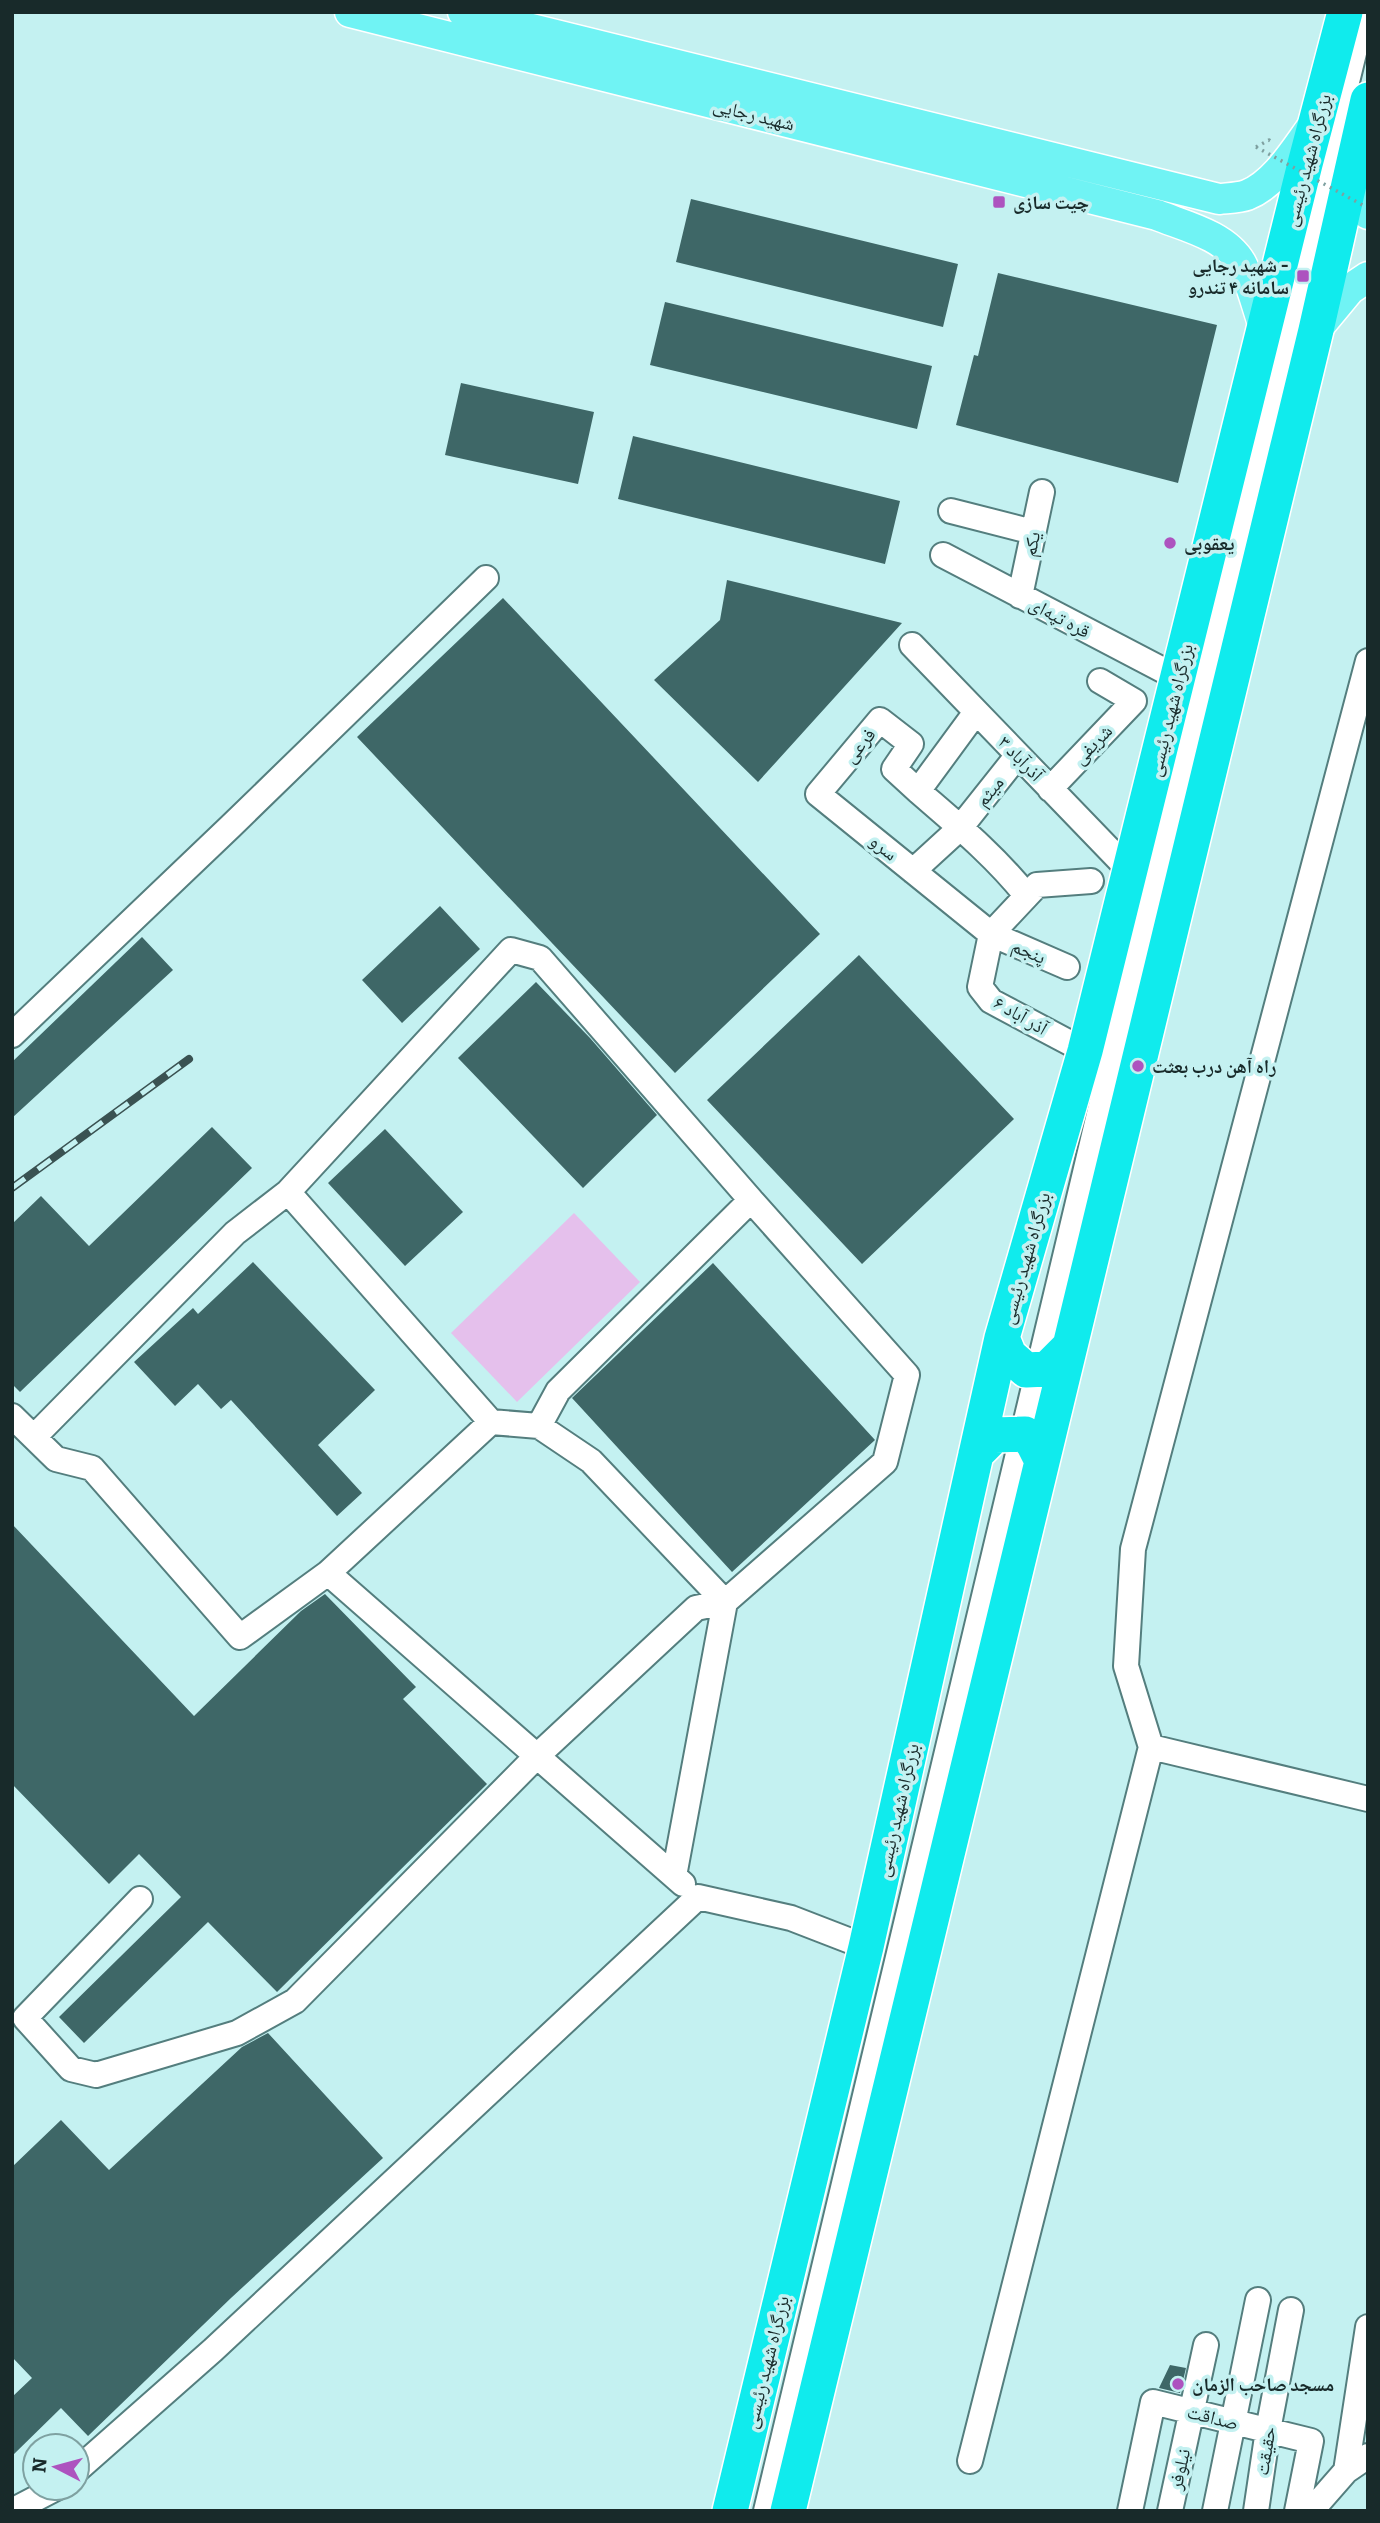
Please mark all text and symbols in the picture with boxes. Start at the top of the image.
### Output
street label: بزرگراه شهید رئیسی [1279,91,1336,229]
street label: شهید رجایی [711,93,797,136]
place label: چیت سازی [1013,191,1089,214]
marker: چیت سازی [991,194,1007,210]
place label: شهید رجایی - سامانه ۴ تندرو [1188,254,1289,299]
marker: شهید رجایی - سامانه ۴ تندرو [1295,268,1311,284]
street label: یکم [1018,529,1046,559]
place label: یعقوبی [1184,532,1234,555]
marker: یعقوبی [1162,535,1178,551]
street label: قره تپه‌ای [1025,592,1094,643]
street label: بزرگراه شهید رئیسی [1143,641,1198,779]
street label: شریفی [1068,719,1117,769]
street label: فرعی [838,723,881,767]
street label: ۳ آذرآباد [993,731,1049,787]
street label: میثم [970,771,1009,812]
street label: سرو [865,829,902,865]
street label: پنجم [1008,934,1049,970]
street label: آذر آباد ۶ [990,991,1053,1041]
place label: راه آهن درب بعثت [1152,1055,1276,1078]
marker: راه آهن درب بعثت [1130,1058,1146,1074]
street label: بزرگراه شهید رئیسی [996,1189,1055,1327]
street label: بزرگراه شهید رئیسی [871,1741,924,1879]
street label: بزرگراه شهید رئیسی [739,2293,794,2431]
place label: مسجد صاحب الزمان [1192,2373,1334,2396]
marker: مسجد صاحب الزمان [1170,2376,1186,2392]
street label: صداقت [1185,2400,1241,2435]
street label: حقیقت [1250,2425,1281,2477]
north arrow [21,2432,91,2502]
street label: نیلوفر [1163,2446,1195,2493]
text: N [27,2456,52,2474]

